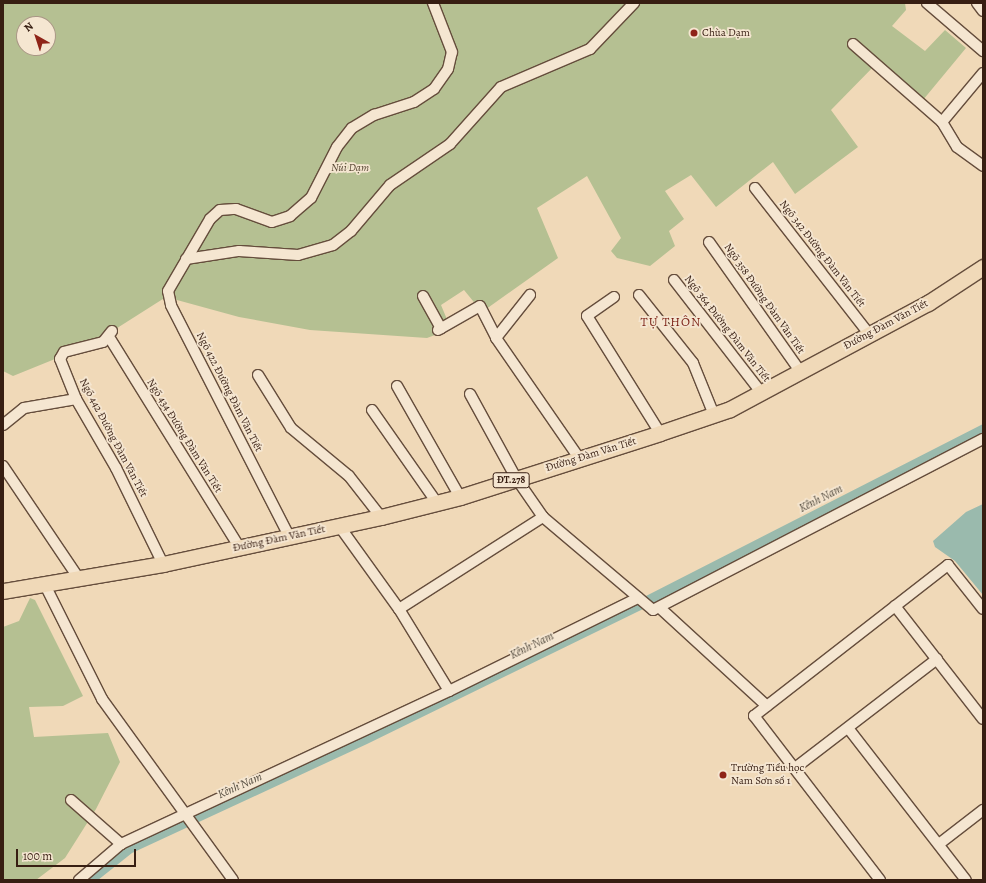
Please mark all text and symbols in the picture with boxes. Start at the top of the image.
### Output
north arrow [16,16,56,56]
text: N [21,19,37,35]
place label: Chùa Dạm [702,26,750,40]
marker: Chùa Dạm [689,28,699,38]
park label: Núi Dạm [331,161,369,175]
street label: Ngõ 342 Đường Đàm Văn Tiết [776,198,868,310]
street label: Ngõ 358 Đường Đàm Văn Tiết [721,241,807,357]
street label: Ngõ 364 Đường Đàm Văn Tiết [681,273,773,385]
street label: Đường Đàm Văn Tiết [841,297,931,353]
district label: TỰ THÔN [641,314,701,330]
street label: Ngõ 422 Đường Đàm Văn Tiết [193,330,265,454]
street label: Ngõ 442 Đường Đàm Văn Tiết [76,376,150,500]
street label: Ngõ 434 Đường Đàm Văn Tiết [144,377,224,495]
street label: Đường Đàm Văn Tiết [544,435,638,475]
road number: ĐT.278 [492,472,530,488]
water label: Kênh Nam [797,482,845,516]
street label: Đường Đàm Văn Tiết [232,523,326,555]
water label: Kênh Nam [508,629,556,663]
place label: Trường Tiểu học Nam Sơn số 1 [731,762,804,788]
water label: Kênh Nam [216,770,264,802]
marker: Trường Tiểu học Nam Sơn số 1 [718,770,728,780]
scale bar [18,841,138,867]
text: 100 m [23,848,52,864]

